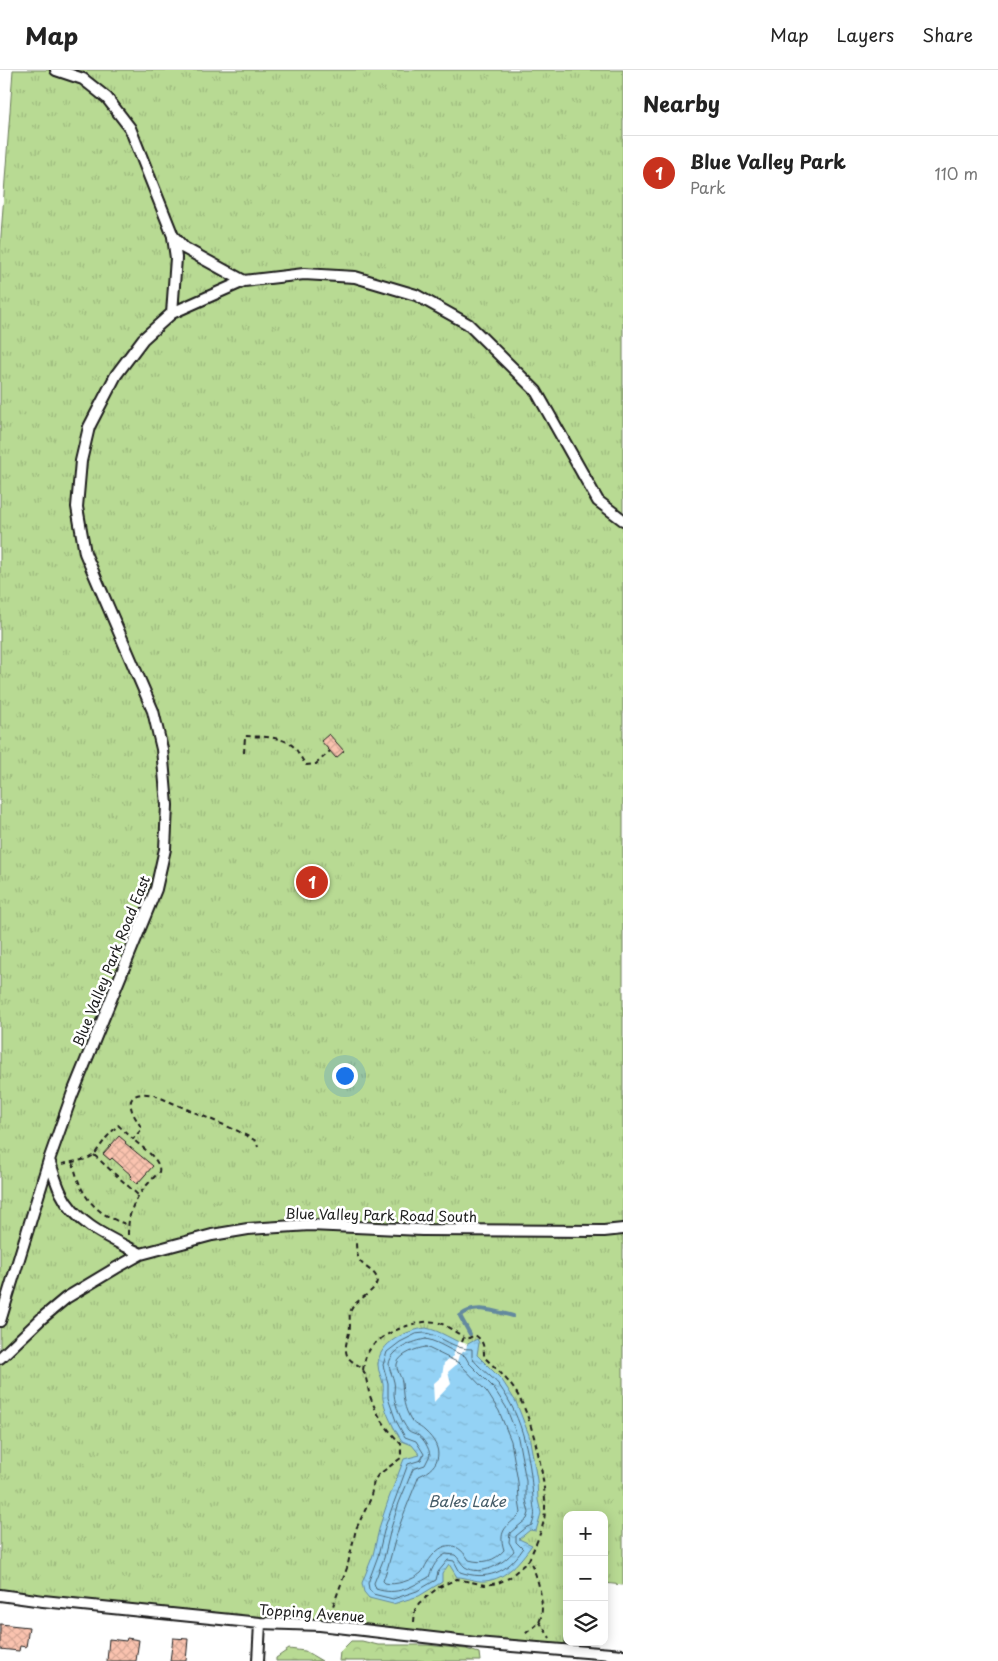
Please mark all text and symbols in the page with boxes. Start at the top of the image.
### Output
text: Map [25,17,78,53]
text: Map [770,21,809,48]
text: Layers [837,21,894,48]
text: Share [922,21,973,48]
text: Nearby [643,87,720,119]
text: Blue Valley Park [690,147,846,175]
text: 1 [655,161,663,185]
text: 110 m [935,161,978,185]
text: Park [690,175,726,199]
pin: 1 [296,863,328,901]
street label: Blue Valley Park Road East [67,872,155,1050]
your location [332,1063,358,1089]
street label: Blue Valley Park Road South [285,1203,477,1227]
water label: Bales Lake [428,1489,507,1512]
map controls [563,1511,608,1646]
button: + [563,1511,608,1556]
button: − [563,1556,608,1601]
street label: Topping Avenue [258,1599,366,1627]
button: layers [563,1601,608,1646]

